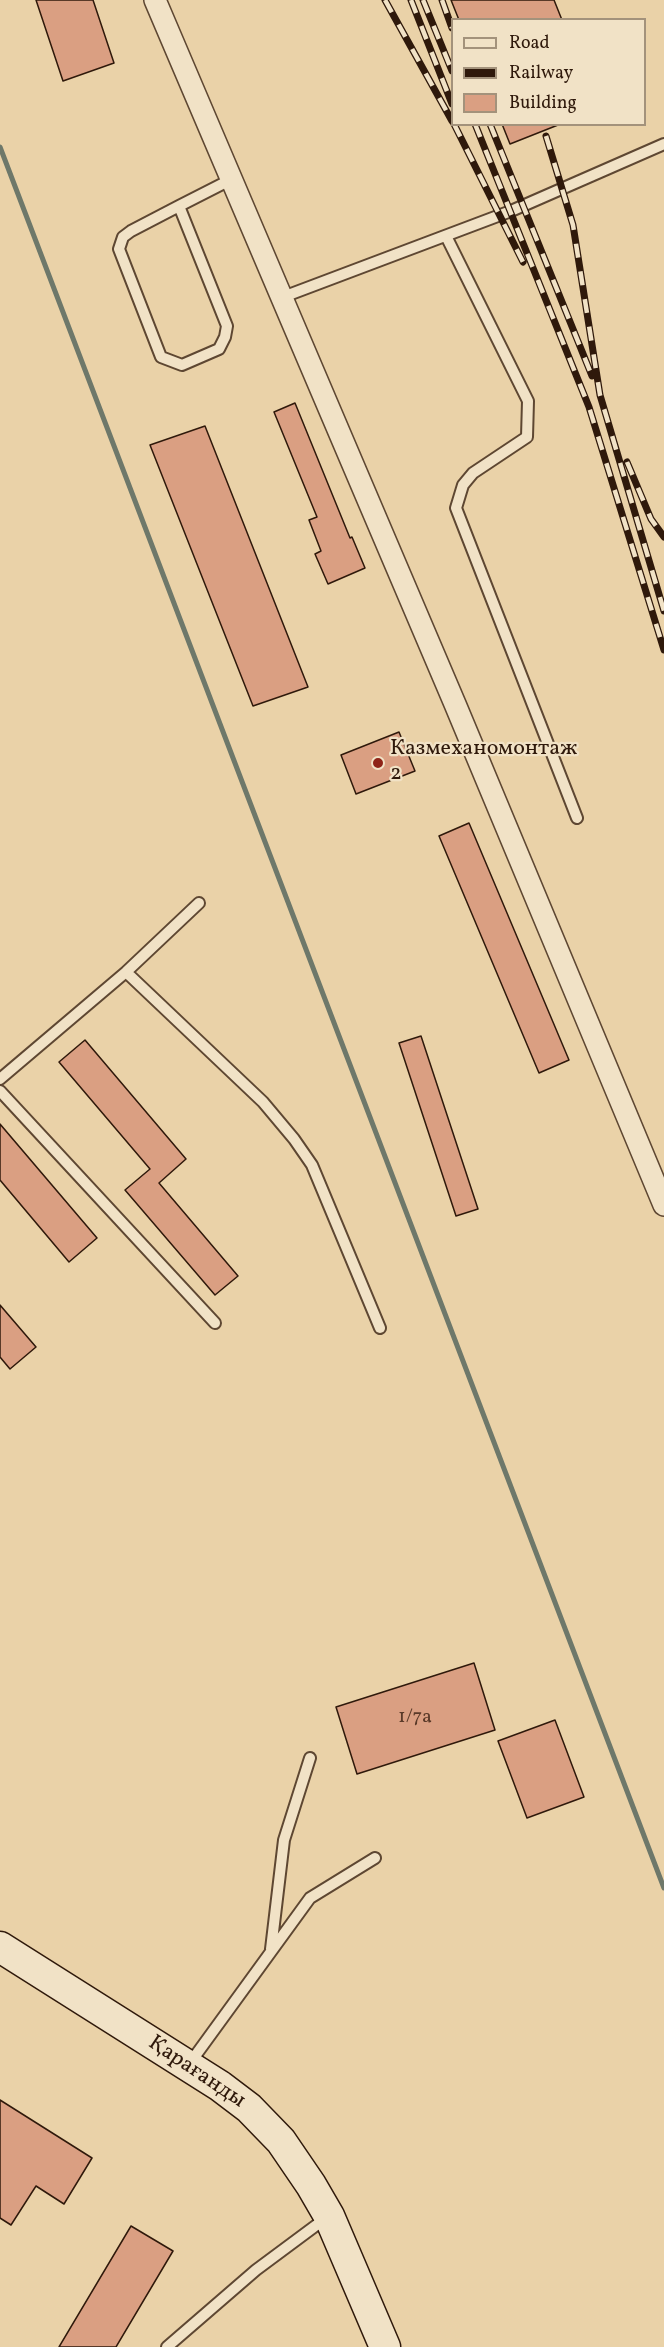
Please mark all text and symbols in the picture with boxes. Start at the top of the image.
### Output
legend [451,18,646,126]
text: Road [509,31,550,56]
text: Railway [509,61,573,86]
text: Building [509,91,577,116]
place label: Казмеханомонтаж 2 [390,737,577,788]
marker: Казмеханомонтаж 2 [371,756,385,770]
house number: 1/7а [398,1706,432,1730]
street label: Қарағанды [142,2031,250,2115]

